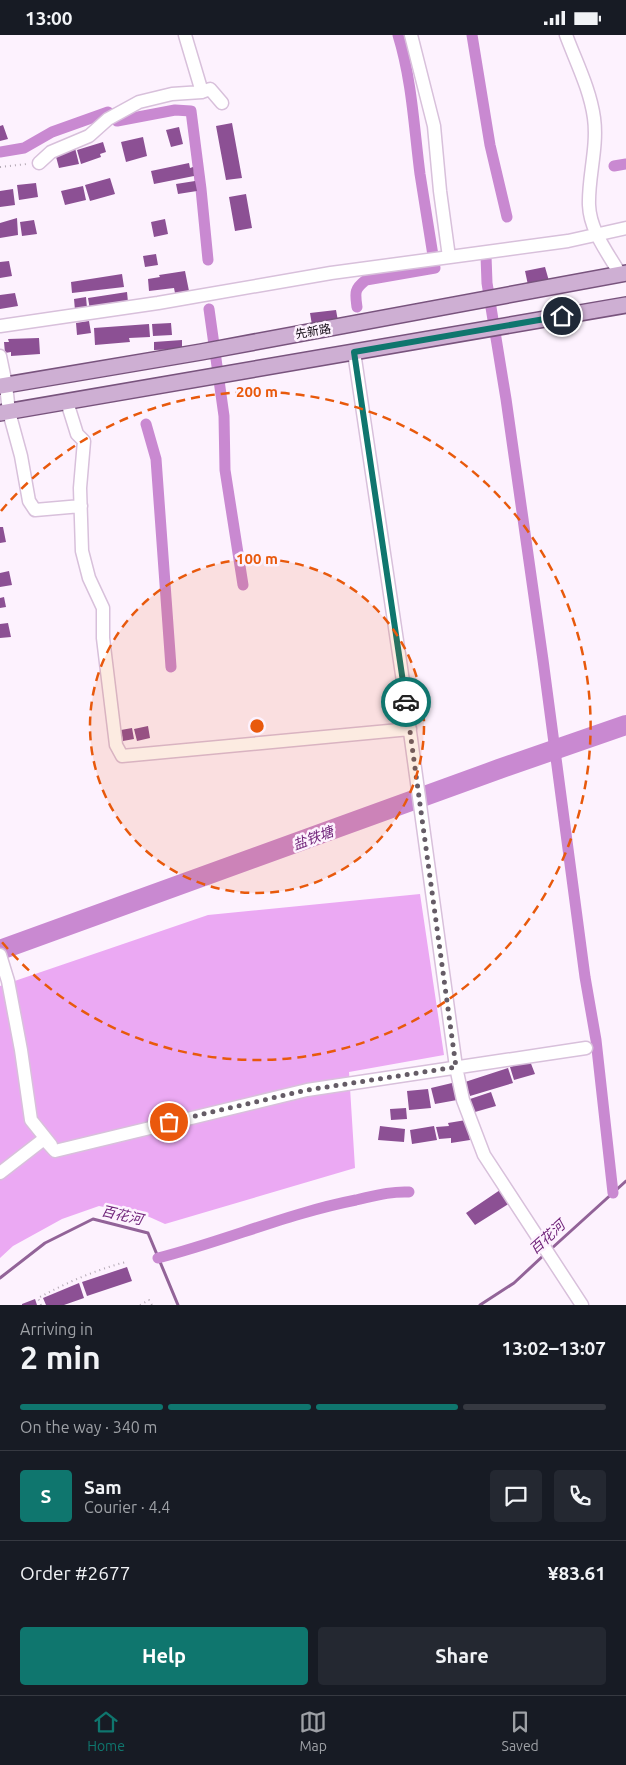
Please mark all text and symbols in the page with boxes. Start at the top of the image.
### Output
text: 13:00 [25,7,73,29]
pin [541,295,583,337]
icon: home [548,302,576,330]
street label: 先新路 [294,321,332,341]
text: 200 m [236,383,278,400]
text: 100 m [236,550,278,567]
courier [381,677,431,727]
icon: car [392,688,420,716]
centre of rings [248,717,266,735]
water label: 盐铁塘 [291,823,337,853]
pin [148,1101,190,1143]
icon: bag [155,1108,183,1136]
water label: 百花河 [100,1202,147,1228]
water label: 百花河 [526,1215,570,1257]
text: Arriving in [20,1320,93,1338]
text: 13:02–13:07 [501,1337,606,1359]
text: 2 min [20,1339,101,1375]
text: On the way · 340 m [20,1418,157,1436]
button: chat [490,1470,542,1522]
button: phone [554,1470,606,1522]
text: Sam [84,1476,122,1498]
text: S [41,1485,51,1507]
text: Courier · 4.4 [84,1498,170,1516]
text: Order #2677 [20,1562,130,1584]
text: ¥83.61 [548,1562,606,1584]
button: Help [20,1627,308,1685]
button: Share [318,1627,606,1685]
tab: Home [87,1708,125,1754]
tab: Map [299,1708,327,1754]
tab: Saved [502,1708,539,1754]

